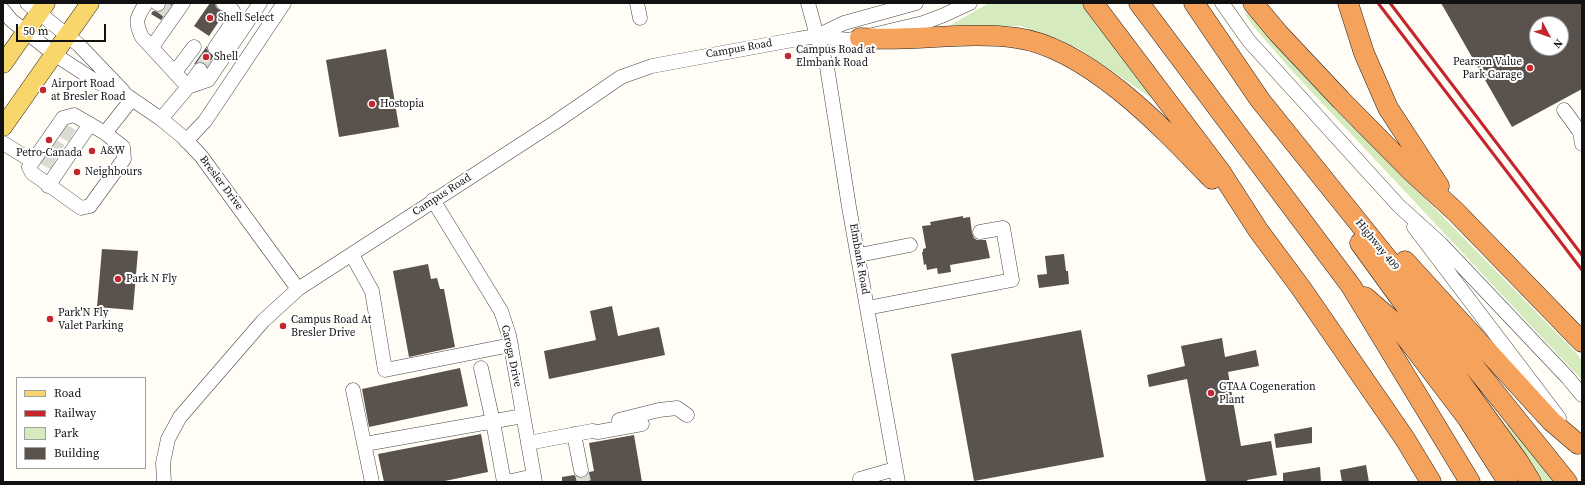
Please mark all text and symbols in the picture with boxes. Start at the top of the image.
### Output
place label: Shell Select [218,11,274,25]
marker: Shell Select [205,13,215,23]
scale bar [18,16,108,42]
north arrow [1529,16,1569,56]
text: 50 m [23,23,49,39]
text: N [1549,36,1566,51]
street label: Campus Road [705,37,773,61]
place label: Campus Road at Elmbank Road [796,43,875,69]
place label: Shell [214,50,238,64]
marker: Campus Road at Elmbank Road [783,51,793,61]
marker: Shell [201,52,211,62]
place label: Pearson Value Park Garage [1453,55,1522,81]
marker: Pearson Value Park Garage [1525,63,1535,73]
place label: Airport Road at Bresler Road [51,77,126,103]
marker: Airport Road at Bresler Road [38,85,48,95]
place label: Hostopia [380,97,424,111]
marker: Hostopia [367,99,377,109]
marker: Petro-Canada [44,135,54,145]
place label: A&W [100,144,125,158]
place label: Petro-Canada [16,146,82,160]
marker: A&W [87,146,97,156]
street label: Bresler Drive [196,153,246,213]
place label: Neighbours [85,165,142,179]
marker: Neighbours [72,167,82,177]
street label: Campus Road [410,171,474,219]
street label: Highway 409 [1352,217,1402,273]
street label: Elmbank Road [846,222,872,296]
place label: Park N Fly [126,272,177,286]
marker: Park N Fly [113,274,123,284]
place label: Park'N Fly Valet Parking [58,306,123,332]
place label: Campus Road At Bresler Drive [291,313,371,339]
marker: Park'N Fly Valet Parking [45,314,55,324]
marker: Campus Road At Bresler Drive [278,321,288,331]
street label: Caroga Drive [498,324,524,388]
legend [16,377,146,469]
place label: GTAA Cogeneration Plant [1219,380,1316,406]
text: Road [54,385,81,401]
marker: GTAA Cogeneration Plant [1206,388,1216,398]
text: Railway [54,405,96,421]
text: Park [54,425,79,441]
text: Building [54,445,99,461]

